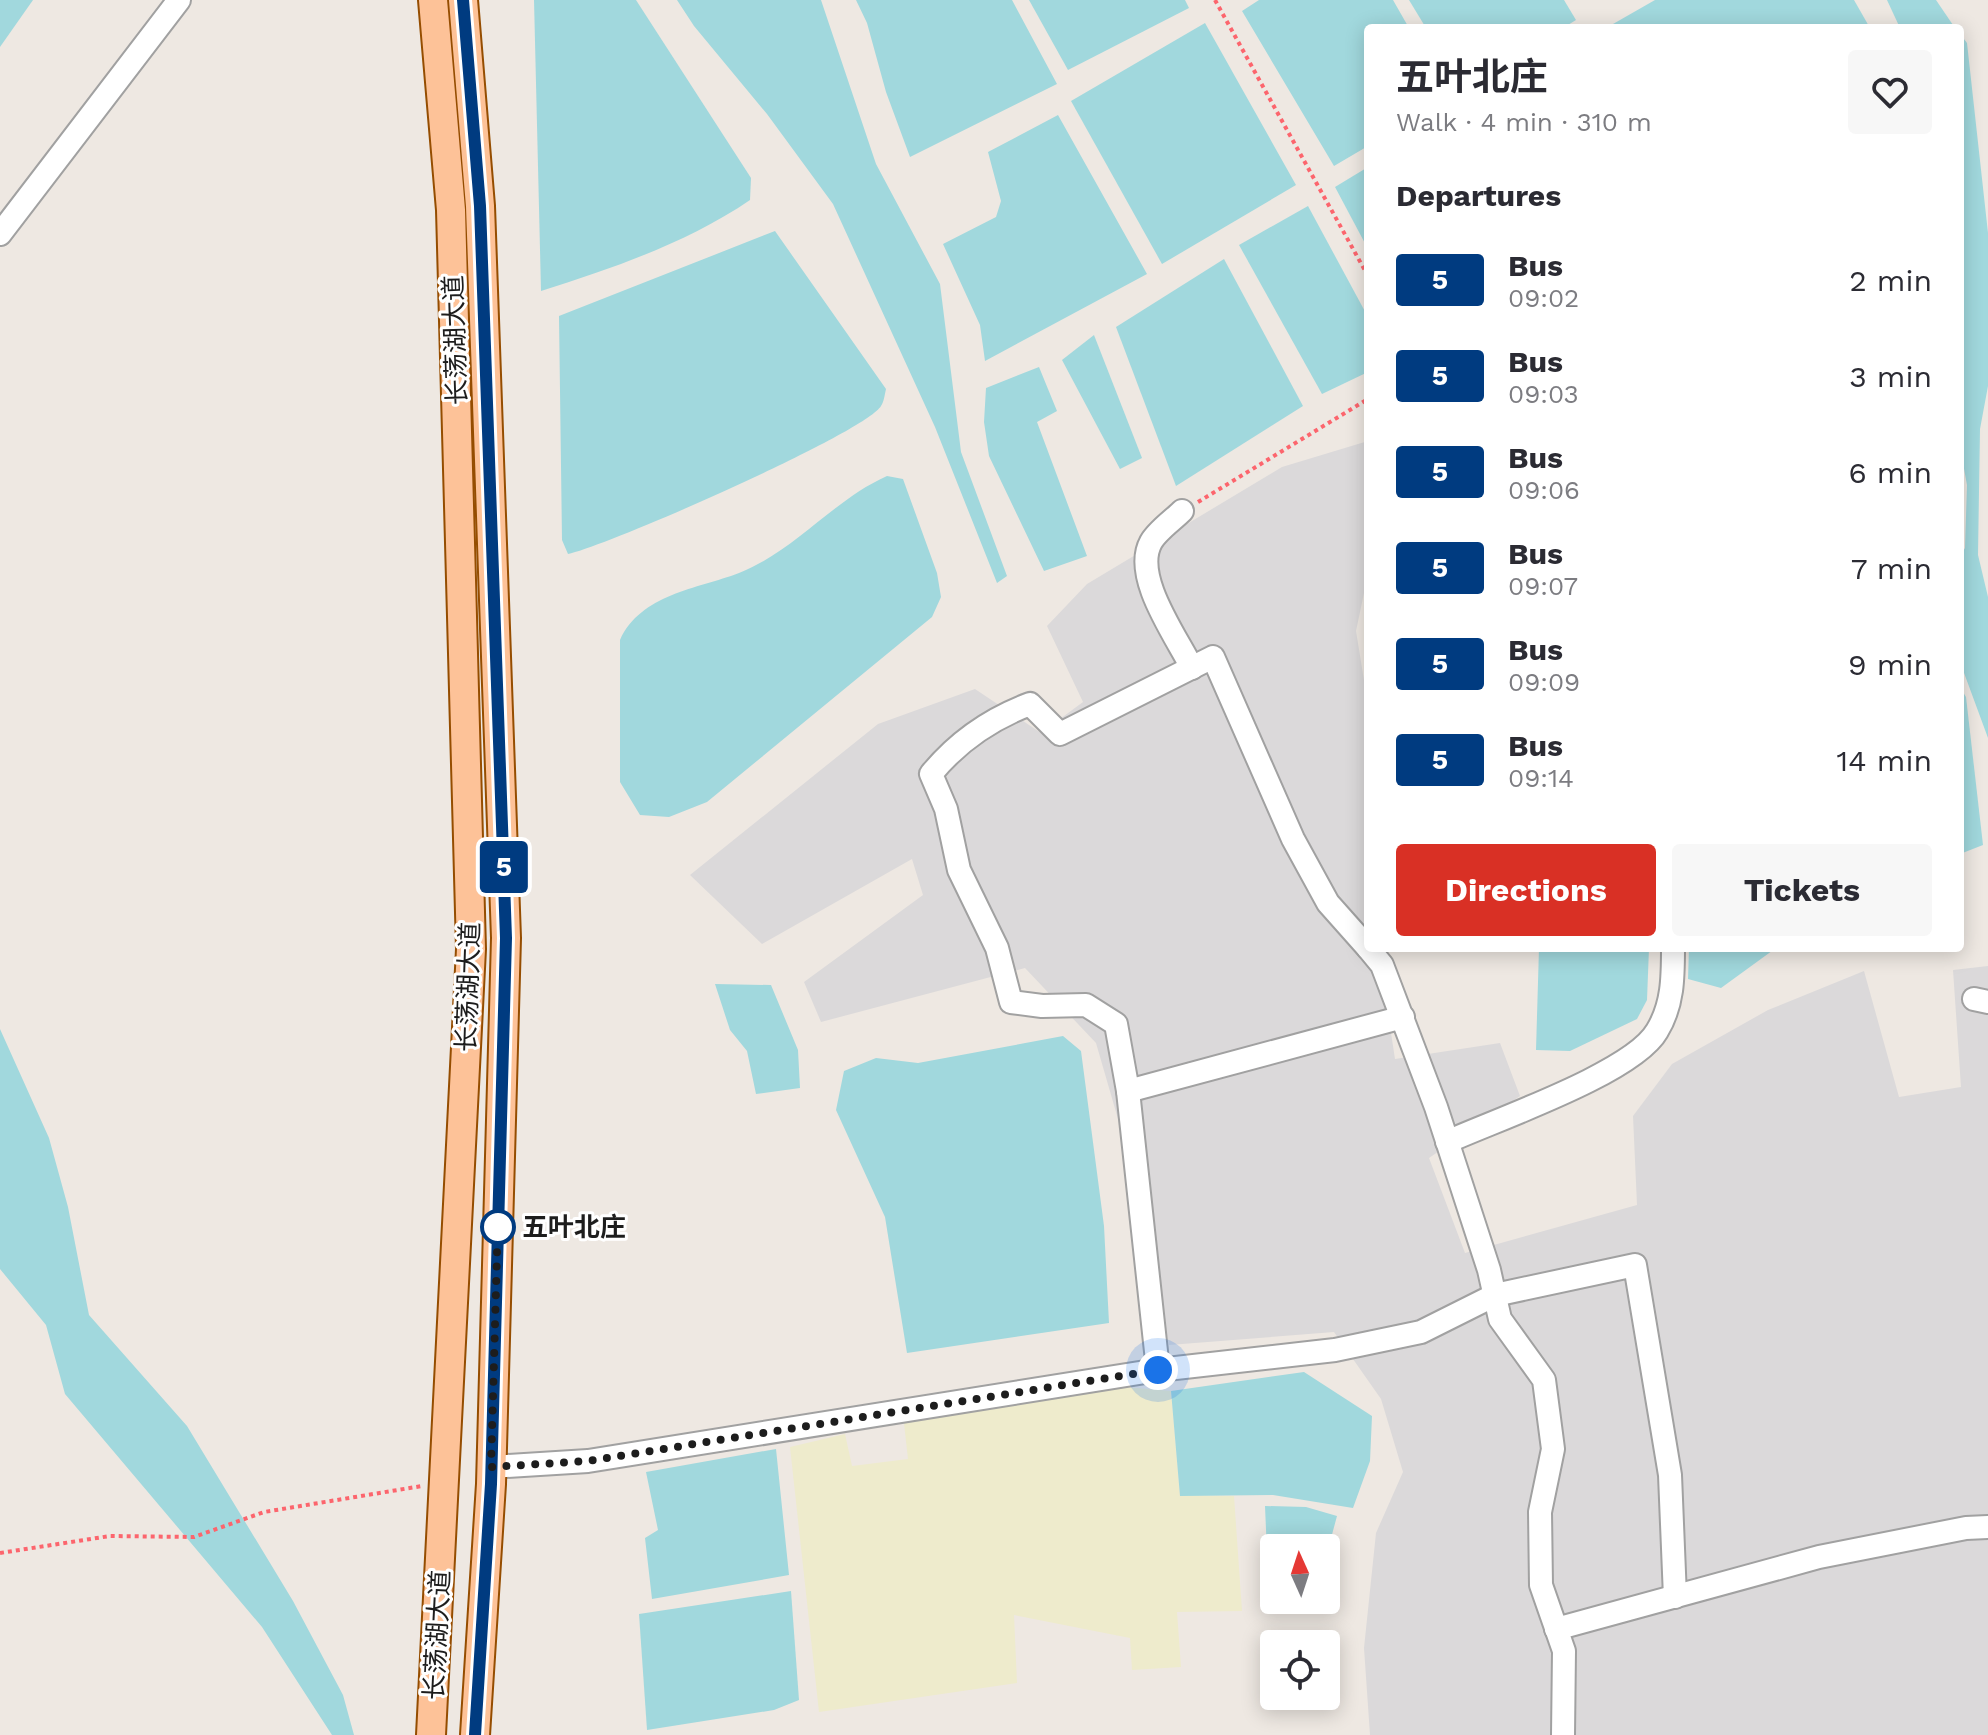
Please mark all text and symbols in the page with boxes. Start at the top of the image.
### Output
button: heart [1848,50,1932,134]
text: 五叶北庄 [1396,55,1548,99]
text: Walk · 4 min · 310 m [1396,107,1652,137]
text: Departures [1396,178,1561,213]
text: Bus [1508,248,1563,283]
text: 5 [1432,263,1448,296]
text: 2 min [1849,263,1932,298]
street label: 长荡湖大道 [438,275,472,405]
text: 09:02 [1508,283,1579,313]
text: Bus [1508,344,1563,379]
text: 5 [1432,359,1448,392]
text: 3 min [1849,359,1932,394]
text: 09:03 [1508,379,1579,409]
text: Bus [1508,440,1563,475]
text: 5 [1432,455,1448,488]
text: 6 min [1848,455,1932,490]
text: 09:06 [1508,475,1580,505]
text: Bus [1508,536,1563,571]
text: 5 [1432,551,1448,584]
text: 7 min [1851,551,1932,586]
text: 09:07 [1508,571,1578,601]
text: Bus [1508,632,1563,667]
text: 5 [1432,647,1448,680]
text: 9 min [1848,647,1932,682]
text: 09:09 [1508,667,1580,697]
text: Bus [1508,728,1563,763]
text: 5 [1432,743,1448,776]
text: 14 min [1837,743,1932,778]
text: 09:14 [1508,763,1574,793]
line badge: 5 [478,841,530,893]
button: Directions [1396,844,1656,936]
button: Tickets [1672,844,1932,936]
text: 5 [496,850,512,883]
street label: 长荡湖大道 [451,922,485,1052]
marker: 五叶北庄 [481,1210,515,1244]
place label: 五叶北庄 [522,1212,626,1242]
your location [1138,1350,1178,1390]
north arrow [1260,1534,1340,1614]
map controls [1260,1534,1340,1710]
street label: 长荡湖大道 [419,1569,455,1701]
button: locate [1260,1630,1340,1710]

